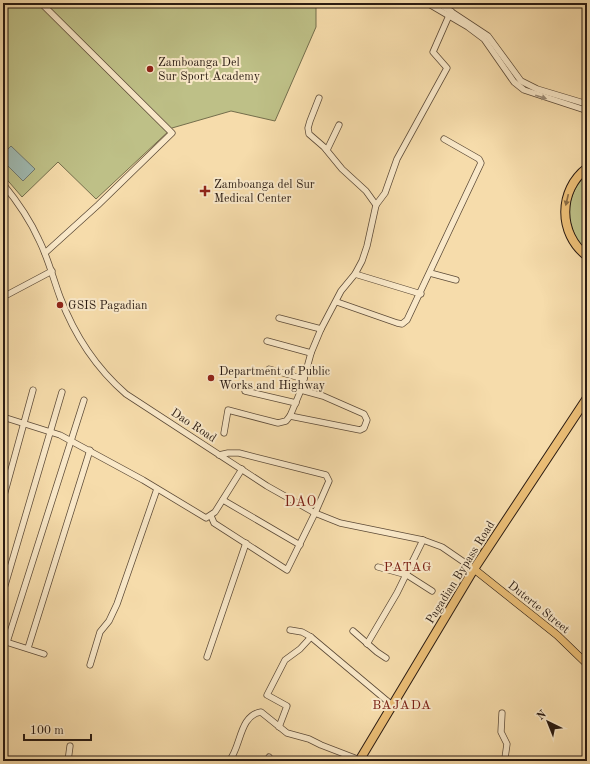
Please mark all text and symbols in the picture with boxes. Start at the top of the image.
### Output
place label: Zamboanga Del Sur Sport Academy [158,57,261,83]
marker: Zamboanga Del Sur Sport Academy [145,64,155,74]
one-way arrow [535,94,547,100]
place label: Zamboanga del Sur Medical Center [214,179,315,205]
marker: Zamboanga del Sur Medical Center [199,185,211,197]
one-way arrow [563,194,569,206]
marker: GSIS Pagadian [55,300,65,310]
place label: GSIS Pagadian [68,300,148,312]
place label: Department of Public Works and Highway [219,366,330,392]
marker: Department of Public Works and Highway [206,373,216,383]
street label: Dao Road [169,407,218,445]
district label: DAO [285,495,317,509]
street label: Pagadian Bypass Road [424,519,497,626]
district label: PATAG [384,561,432,574]
street label: Duterte Street [505,579,571,636]
district label: BAJADA [372,699,432,712]
north arrow [528,702,568,742]
text: N [535,708,549,723]
scale bar [24,716,91,742]
text: 100 m [30,725,64,737]

